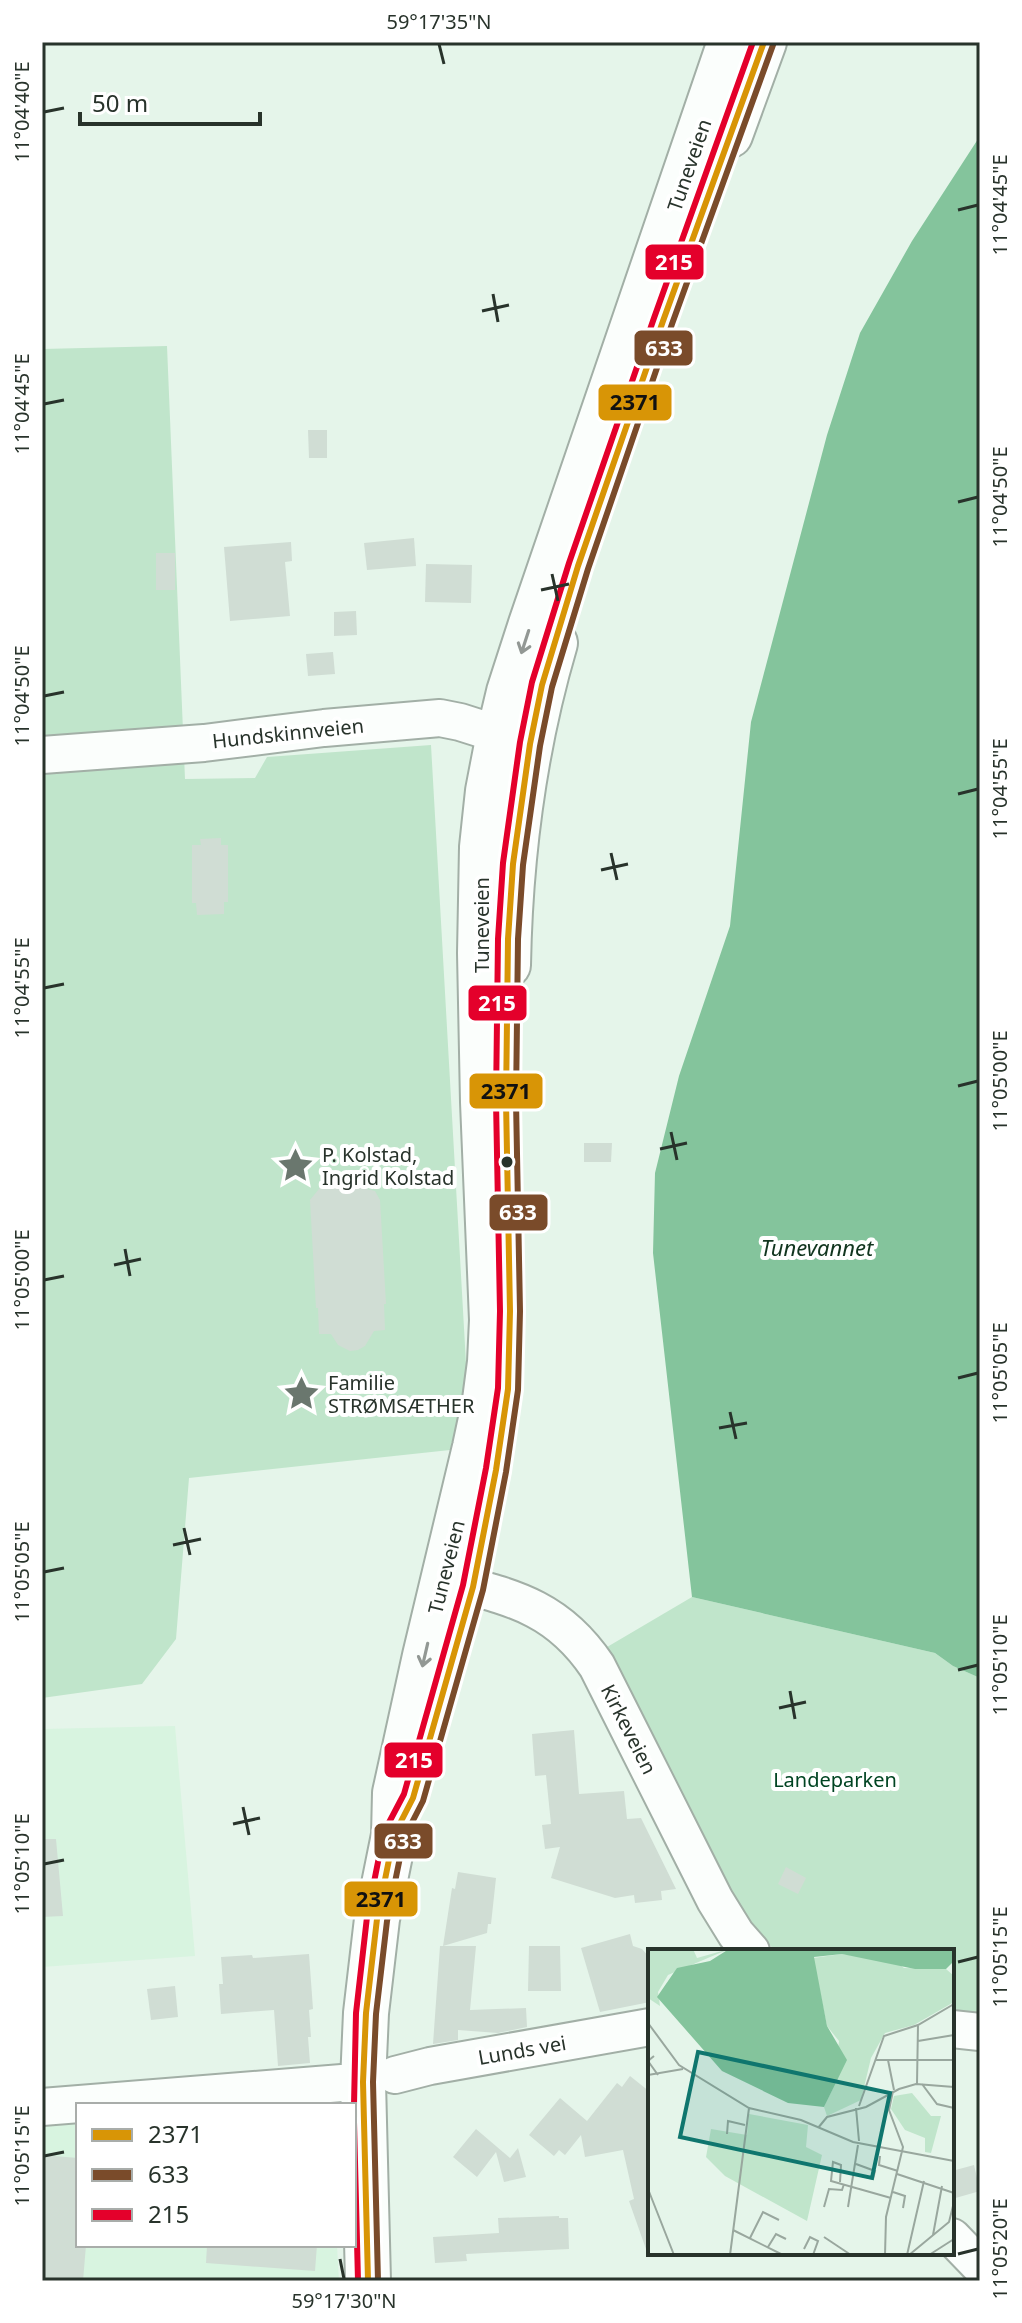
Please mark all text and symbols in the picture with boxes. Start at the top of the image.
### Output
text: 59°17'35"N [386,8,492,35]
text: 11°04'40"E [8,62,35,162]
scale bar [80,76,260,126]
text: 50 m [92,86,148,119]
street label: Tuneveien [661,115,717,215]
text: 11°04'45"E [986,155,1013,255]
line badge: 215 [644,243,705,281]
text: 215 [655,246,693,276]
line badge: 633 [633,329,694,367]
text: 633 [645,332,683,362]
text: 11°04'45"E [8,354,35,454]
line badge: 2371 [597,383,673,422]
text: 2371 [610,386,660,416]
text: 11°04'50"E [986,447,1013,547]
one-way arrow [517,630,532,655]
text: 11°04'50"E [8,646,35,746]
street label: Hundskinnveien [211,712,365,754]
text: 11°04'55"E [986,739,1013,839]
street label: Tuneveien [468,877,495,973]
text: 11°04'55"E [8,938,35,1038]
line badge: 215 [467,984,528,1022]
text: 215 [478,987,516,1017]
text: 11°05'00"E [986,1031,1013,1131]
line badge: 2371 [468,1072,544,1110]
text: 2371 [481,1075,531,1105]
place label: P. Kolstad, Ingrid Kolstad [322,1141,454,1191]
place icon: P. Kolstad, Ingrid Kolstad [277,1147,315,1185]
unlabelled marker [499,1154,515,1170]
line badge: 633 [488,1193,549,1232]
text: 633 [499,1196,537,1226]
text: 11°05'00"E [8,1230,35,1330]
water label: Tunevannet [761,1232,875,1262]
text: 11°05'05"E [986,1323,1013,1423]
place label: Familie STRØMSÆTHER [328,1369,475,1419]
place icon: Familie STRØMSÆTHER [283,1374,321,1412]
street label: Tuneveien [421,1517,471,1617]
text: 11°05'05"E [8,1522,35,1622]
text: 11°05'10"E [986,1615,1013,1715]
one-way arrow [417,1641,432,1667]
street label: Kirkeveien [595,1679,663,1779]
line badge: 215 [383,1741,444,1779]
text: 215 [395,1744,433,1774]
park label: Landeparken [773,1766,897,1793]
text: 11°05'10"E [8,1814,35,1914]
line badge: 633 [373,1822,434,1860]
text: 633 [384,1825,422,1855]
line badge: 2371 [343,1880,419,1918]
text: 2371 [356,1883,406,1913]
text: 11°05'15"E [986,1907,1013,2007]
inset map [648,1949,954,2255]
street label: Lunds vei [476,2029,568,2071]
legend [76,2103,356,2247]
text: 11°05'15"E [8,2106,35,2206]
text: 2371 [148,2117,203,2150]
text: 633 [148,2157,189,2190]
text: 215 [148,2197,189,2230]
text: 11°05'20"E [986,2199,1013,2299]
text: 59°17'30"N [291,2287,397,2314]

